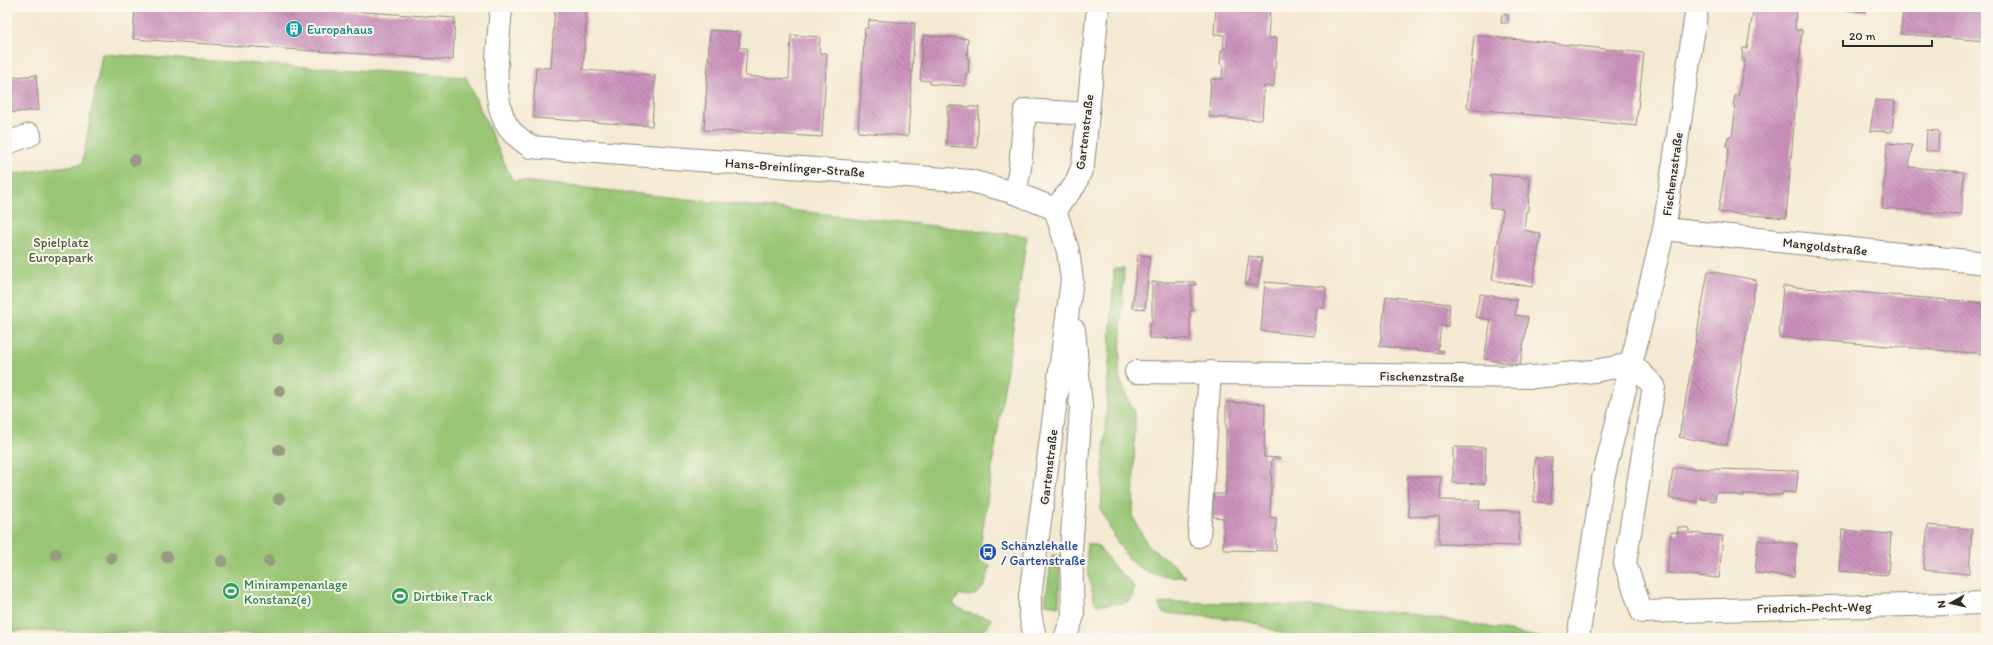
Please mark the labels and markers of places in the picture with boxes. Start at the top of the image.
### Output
building icon: Europahaus [284,19,304,39]
place label: Europahaus [307,22,373,37]
place label: Schänzlehalle / Gartenstraße [1001,538,1085,568]
bus stop icon: Schänzlehalle / Gartenstraße [978,542,998,562]
place label: Minirampenanlage Konstanz(e) [244,577,348,607]
sports icon: Minirampenanlage Konstanz(e) [221,581,241,601]
sports icon: Dirtbike Track [390,586,410,606]
place label: Dirtbike Track [413,589,493,604]

